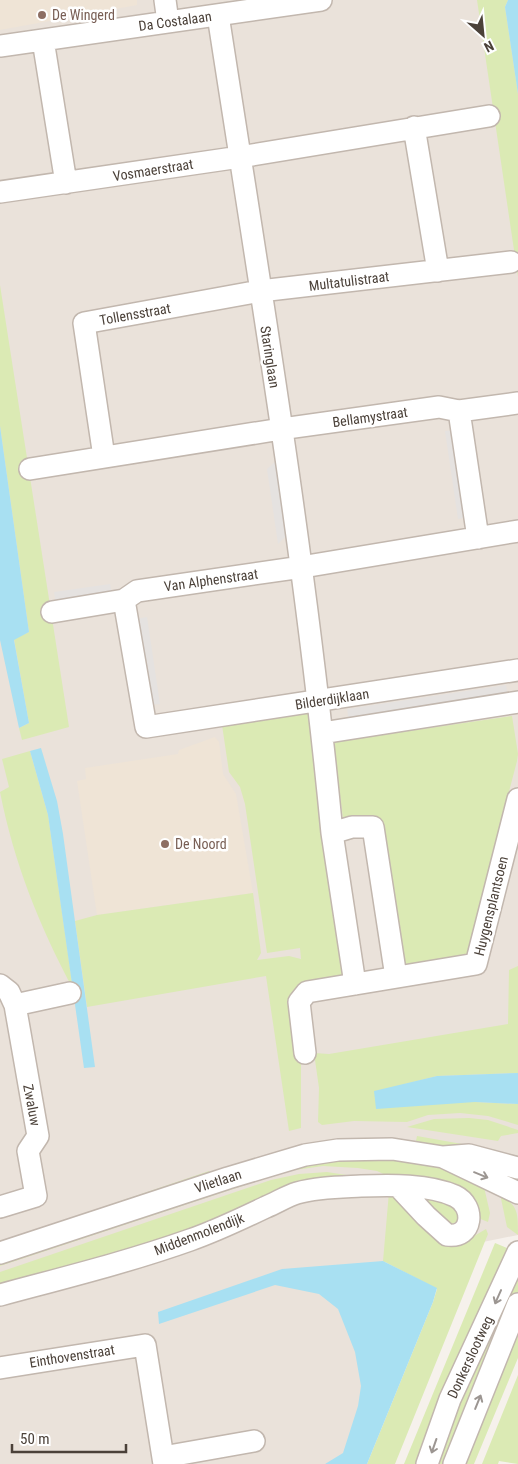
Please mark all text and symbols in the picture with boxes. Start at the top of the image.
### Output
place label: De Wingerd [52,7,115,23]
street label: Da Costalaan [137,8,213,34]
marker: De Wingerd [36,9,48,21]
north arrow [458,10,508,60]
text: N [481,38,496,56]
street label: Vosmaerstraat [112,156,194,184]
street label: Multatulistraat [308,268,390,294]
street label: Tollensstraat [98,300,172,328]
street label: Staringlaan [257,325,283,389]
street label: Bellamystraat [331,404,409,430]
street label: Van Alphenstraat [163,565,259,595]
street label: Bilderdijklaan [294,685,370,713]
place label: De Noord [175,836,227,852]
marker: De Noord [159,838,171,850]
street label: Huygensplantsoen [471,854,511,958]
street label: Zwaluw [20,1083,44,1127]
street label: Vlietlaan [193,1166,243,1196]
one-way arrow [473,1171,488,1180]
street label: Middenmolendijk [152,1209,247,1258]
one-way arrow [493,1289,502,1304]
street label: Donkerslootweg [444,1313,496,1401]
street label: Einthovenstraat [28,1341,116,1371]
one-way arrow [474,1395,483,1411]
scale bar [12,1422,126,1454]
text: 50 m [20,1430,50,1448]
one-way arrow [429,1437,438,1453]

